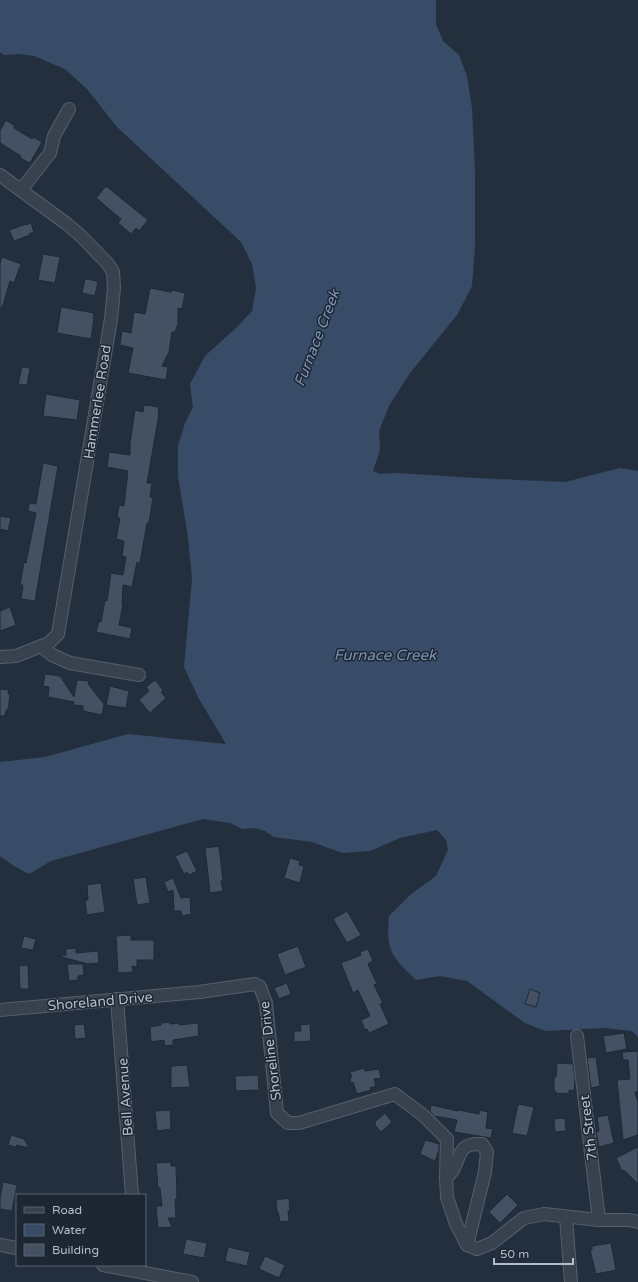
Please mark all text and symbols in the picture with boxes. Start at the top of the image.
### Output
water label: Furnace Creek [290,285,344,389]
street label: Hammerlee Road [80,344,115,460]
water label: Furnace Creek [334,646,438,664]
street label: Shoreland Drive [47,988,153,1015]
street label: Shoreline Drive [256,1000,285,1102]
street label: Bell Avenue [114,1057,137,1137]
street label: 7th Street [576,1093,601,1162]
legend [16,1194,146,1266]
text: Road [52,1203,82,1217]
text: Water [52,1223,87,1237]
scale bar [494,1240,573,1266]
text: Building [52,1243,99,1257]
text: 50 m [500,1247,529,1261]

